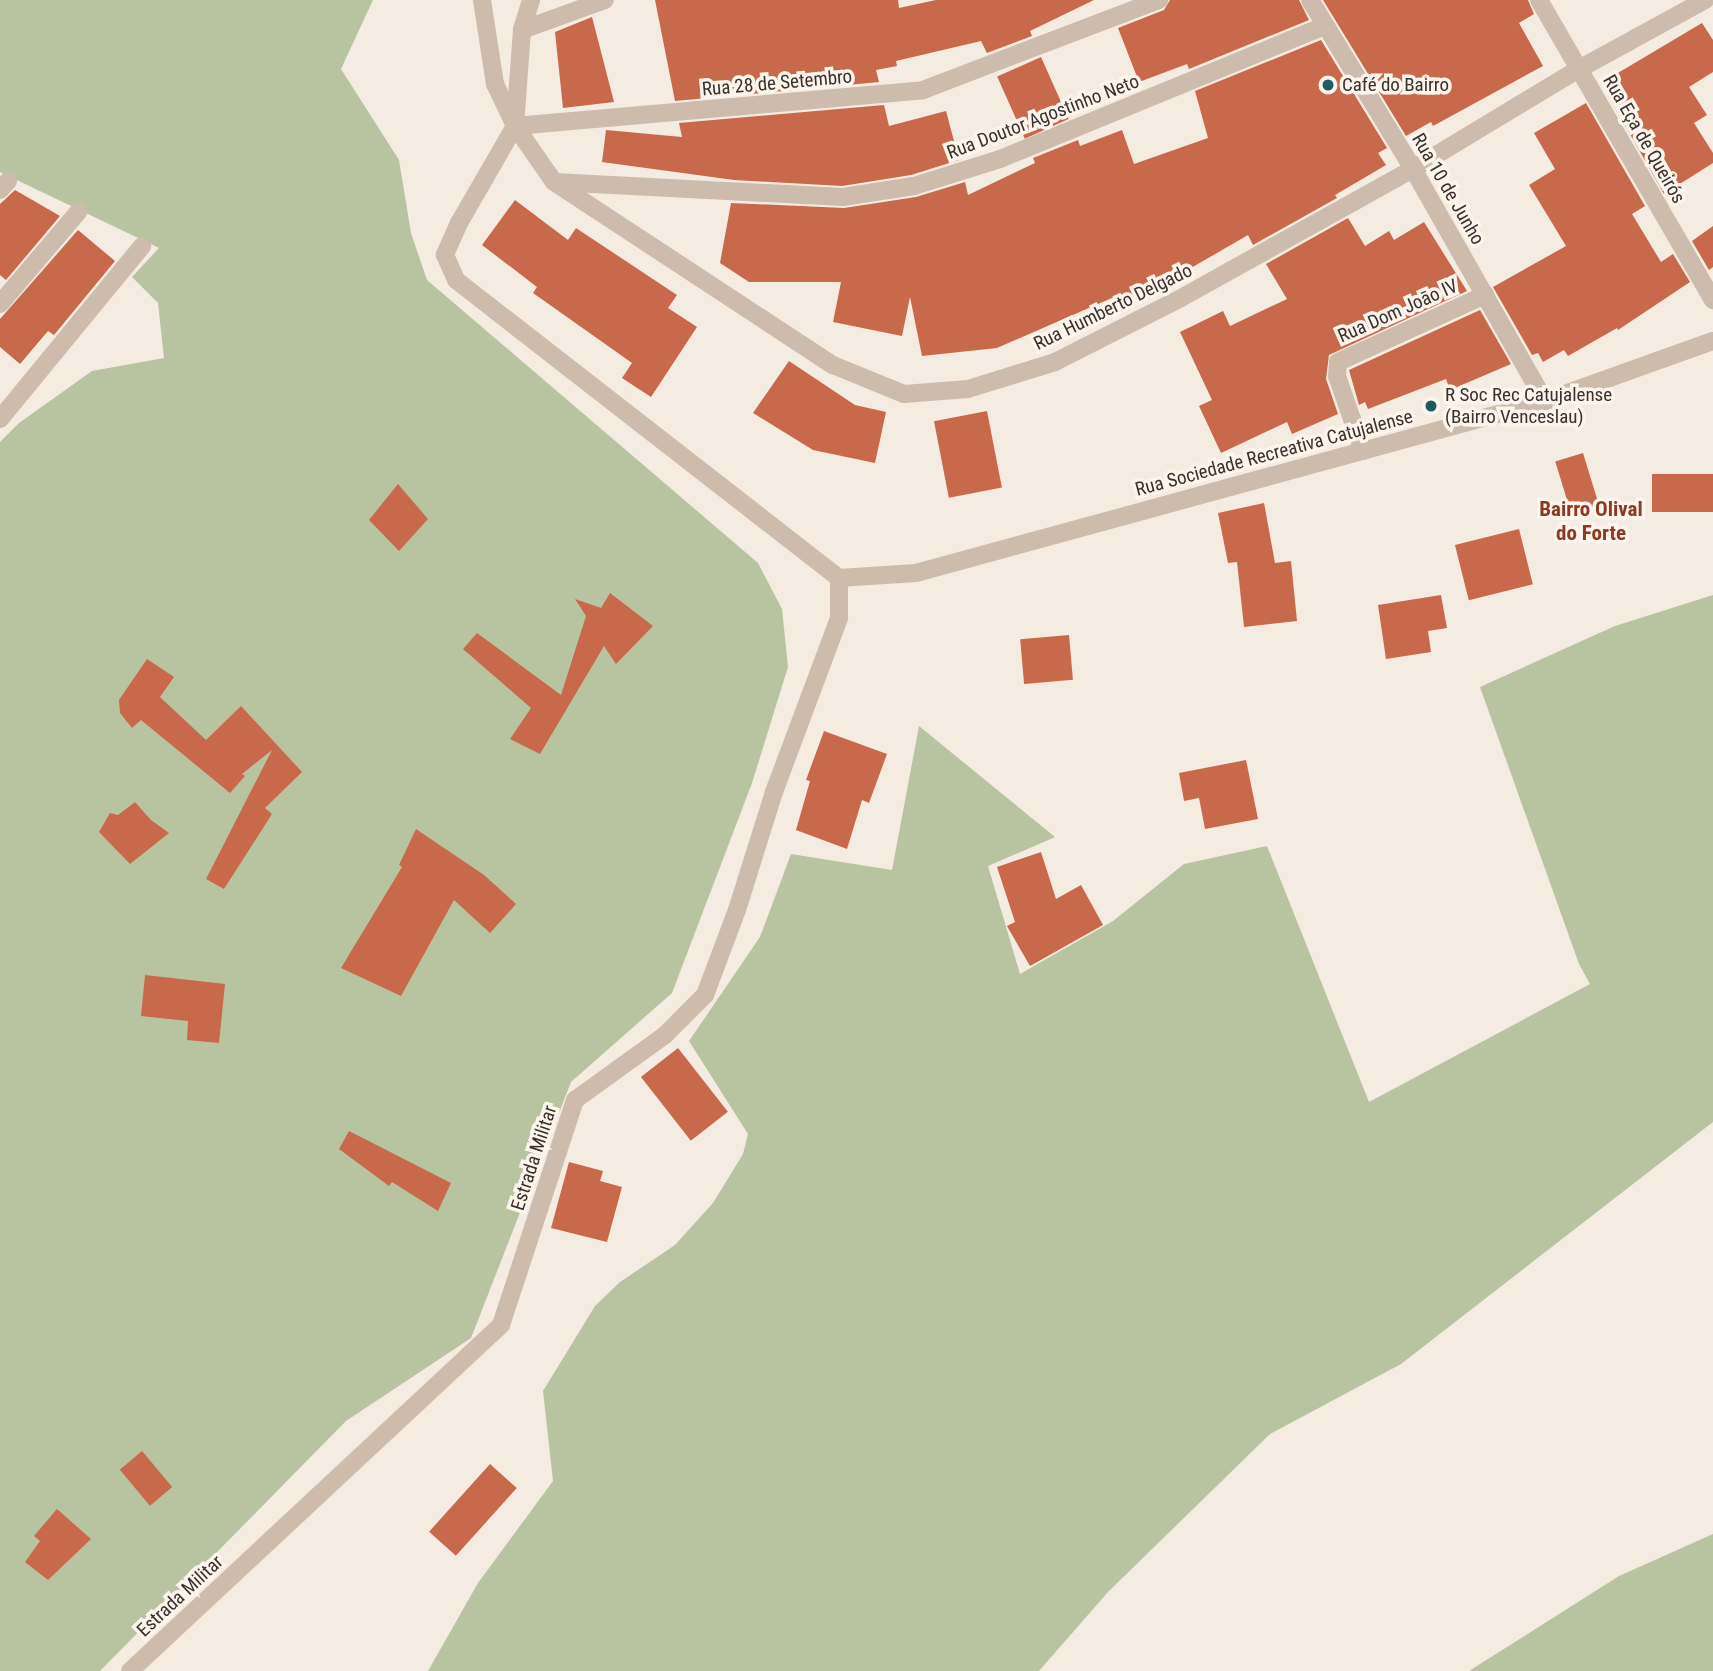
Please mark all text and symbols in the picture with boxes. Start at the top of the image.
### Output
street label: Rua 28 de Setembro [701,65,853,101]
street label: Rua Doutor Agostinho Neto [944,70,1142,164]
street label: Rua Eça de Queirós [1598,71,1690,207]
place label: Café do Bairro [1342,74,1449,96]
marker: Café do Bairro [1320,77,1336,93]
street label: Rua 10 de Junho [1407,129,1489,249]
street label: Rua Humberto Delgado [1030,259,1196,355]
street label: Rua Dom Joāo IV [1334,274,1462,348]
place label: R Soc Rec Catujalense (Bairro Venceslau) [1445,384,1612,428]
marker: R Soc Rec Catujalense (Bairro Venceslau) [1423,398,1439,414]
street label: Rua Sociedade Recreativa Catujalense [1133,405,1415,501]
district label: Bairro Olival do Forte [1539,496,1643,546]
street label: Estrada Militar [506,1103,562,1213]
street label: Estrada Militar [132,1550,228,1642]

